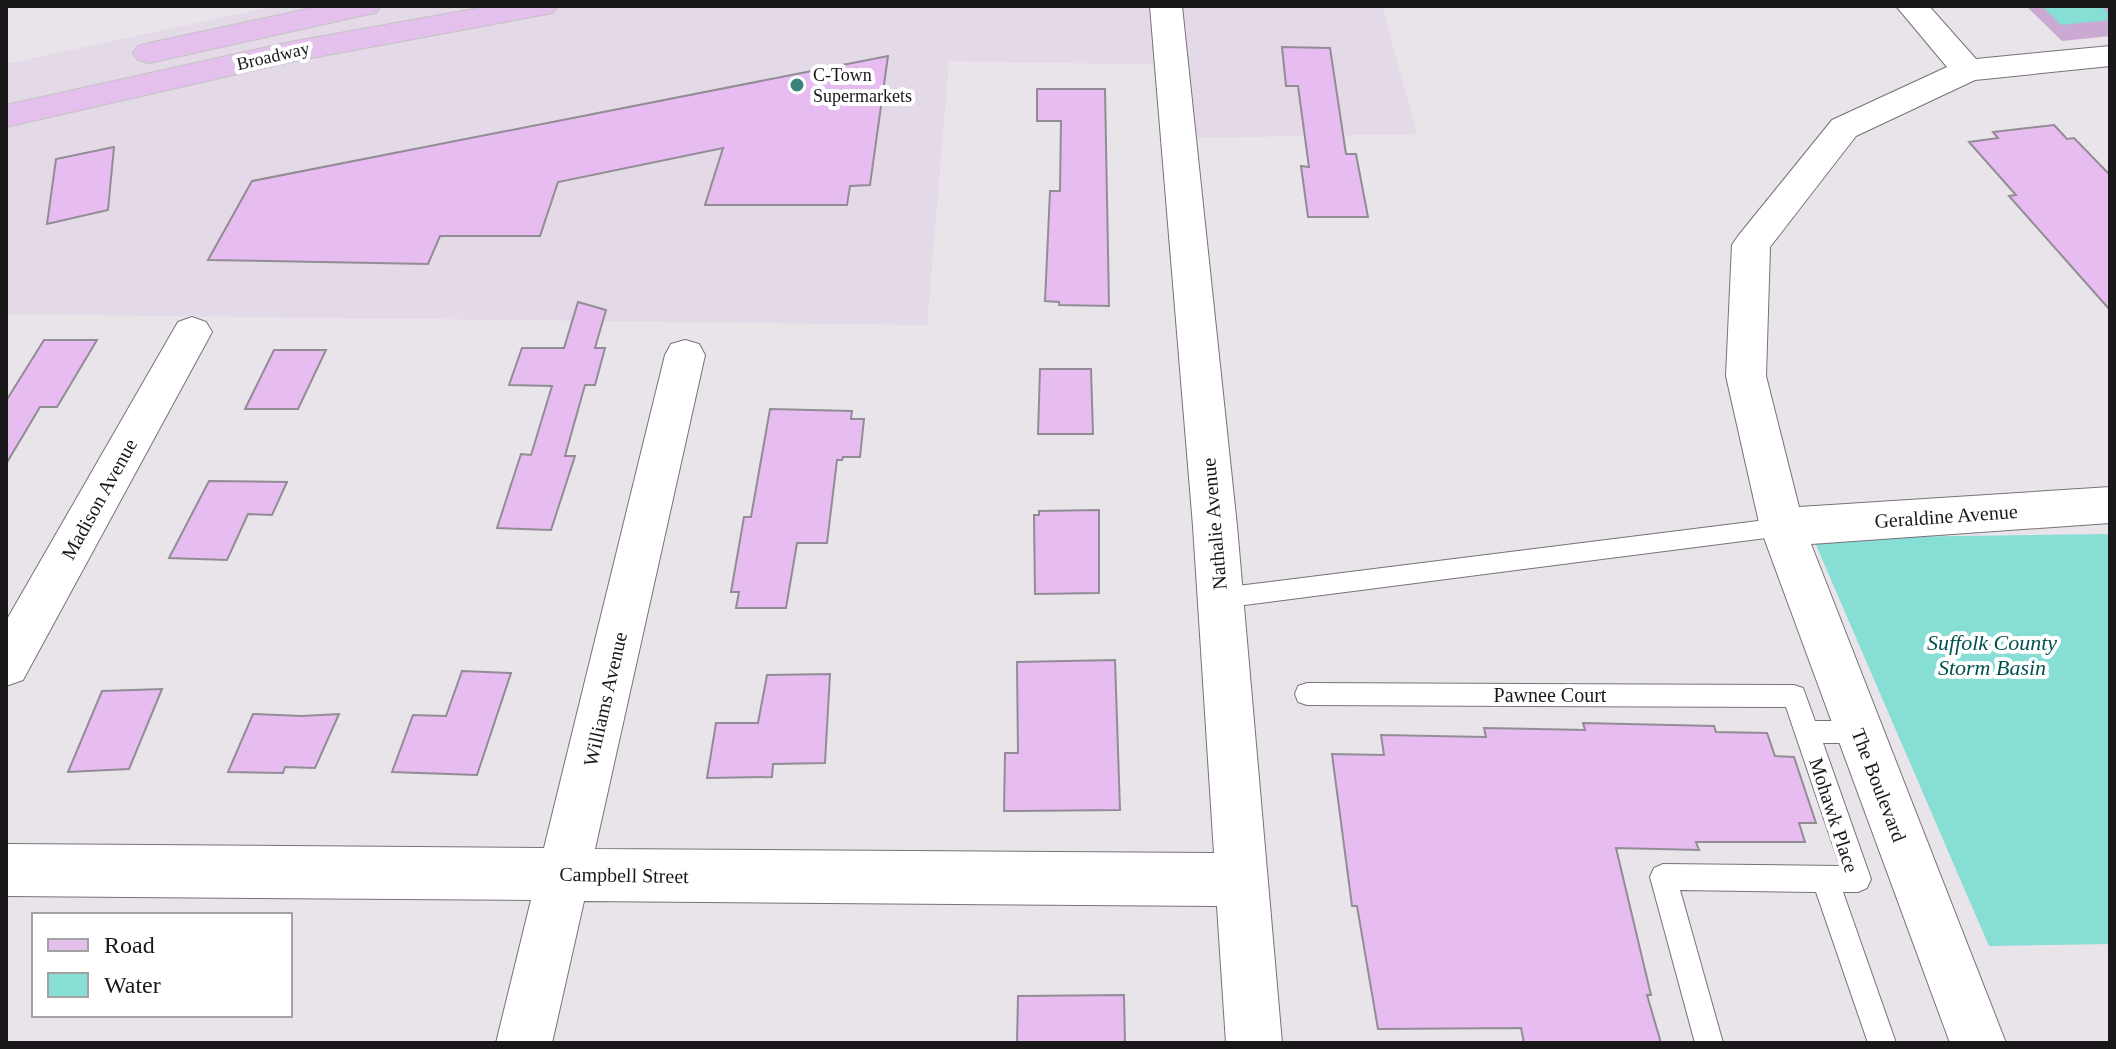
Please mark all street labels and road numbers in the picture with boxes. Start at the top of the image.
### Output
street label: Broadway [235,38,311,74]
street label: Madison Avenue [57,435,141,563]
street label: Nathalie Avenue [1197,457,1231,591]
street label: Geraldine Avenue [1874,500,2018,532]
street label: Williams Avenue [579,630,631,768]
street label: Pawnee Court [1494,684,1607,706]
street label: The Boulevard [1847,725,1911,845]
street label: Mohawk Place [1805,755,1863,875]
street label: Campbell Street [559,863,689,888]

